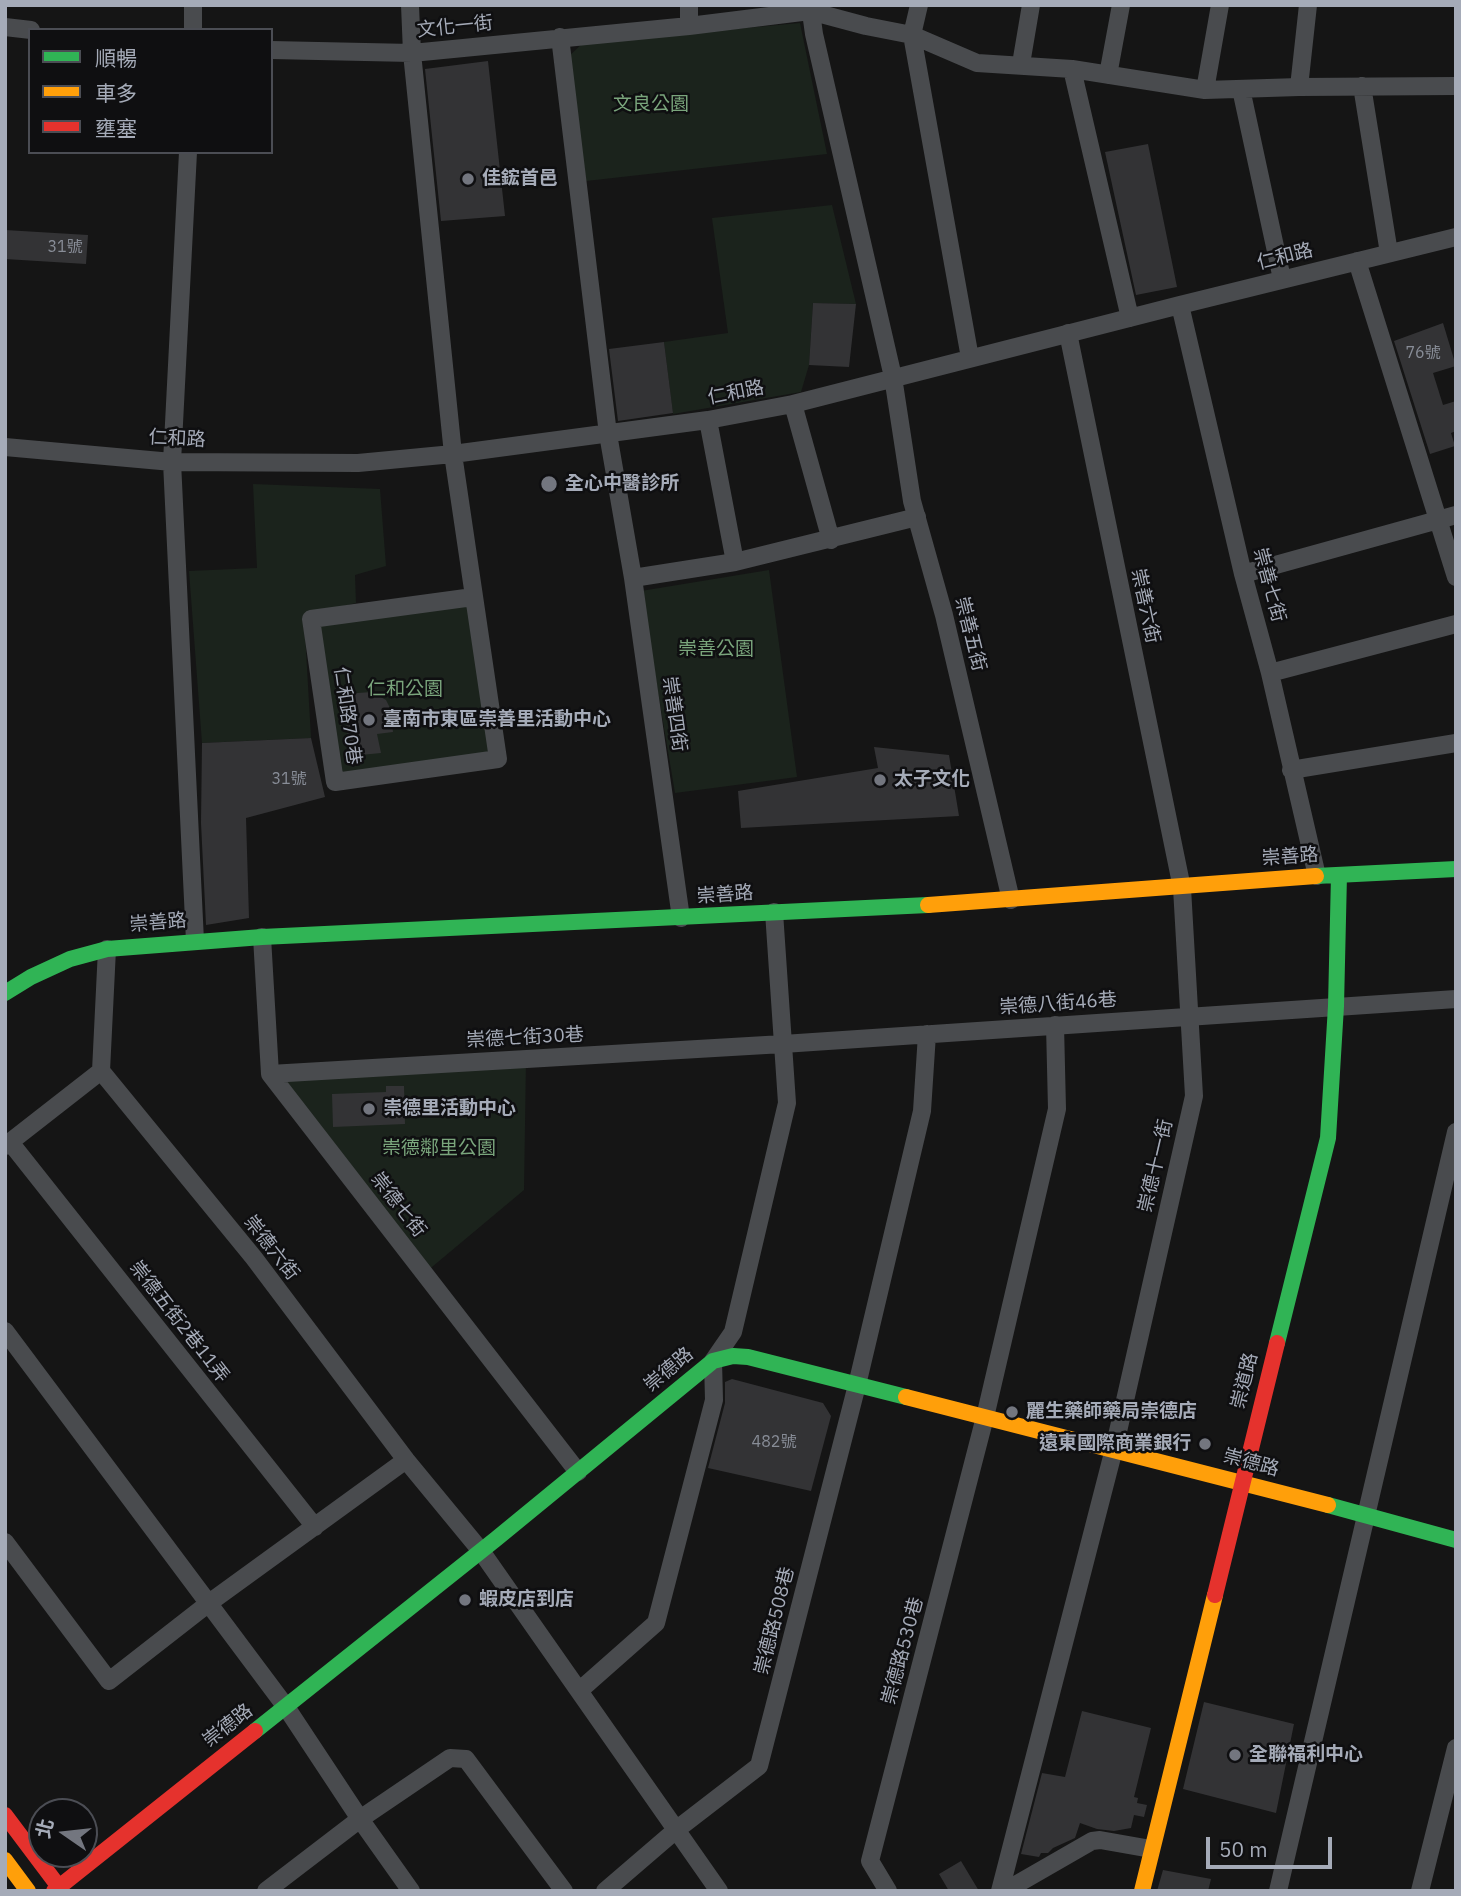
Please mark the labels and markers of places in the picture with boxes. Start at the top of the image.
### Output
place label: 佳鋐首邑 [482,168,558,190]
marker: 佳鋐首邑 [460,171,476,187]
place label: 全心中醫診所 [565,473,679,495]
marker: 全心中醫診所 [539,474,559,494]
place label: 臺南市東區崇善里活動中心 [383,709,611,731]
marker: 臺南市東區崇善里活動中心 [361,712,377,728]
place label: 太子文化 [894,769,970,791]
marker: 太子文化 [872,772,888,788]
place label: 崇德里活動中心 [383,1098,516,1120]
marker: 崇德里活動中心 [361,1101,377,1117]
place label: 麗生藥師藥局崇德店 [1026,1401,1197,1423]
marker: 麗生藥師藥局崇德店 [1004,1404,1020,1420]
place label: 遠東國際商業銀行 [1039,1433,1191,1455]
marker: 遠東國際商業銀行 [1197,1436,1213,1452]
place label: 蝦皮店到店 [479,1589,574,1611]
marker: 蝦皮店到店 [457,1592,473,1608]
place label: 全聯福利中心 [1249,1744,1363,1766]
marker: 全聯福利中心 [1227,1747,1243,1763]

